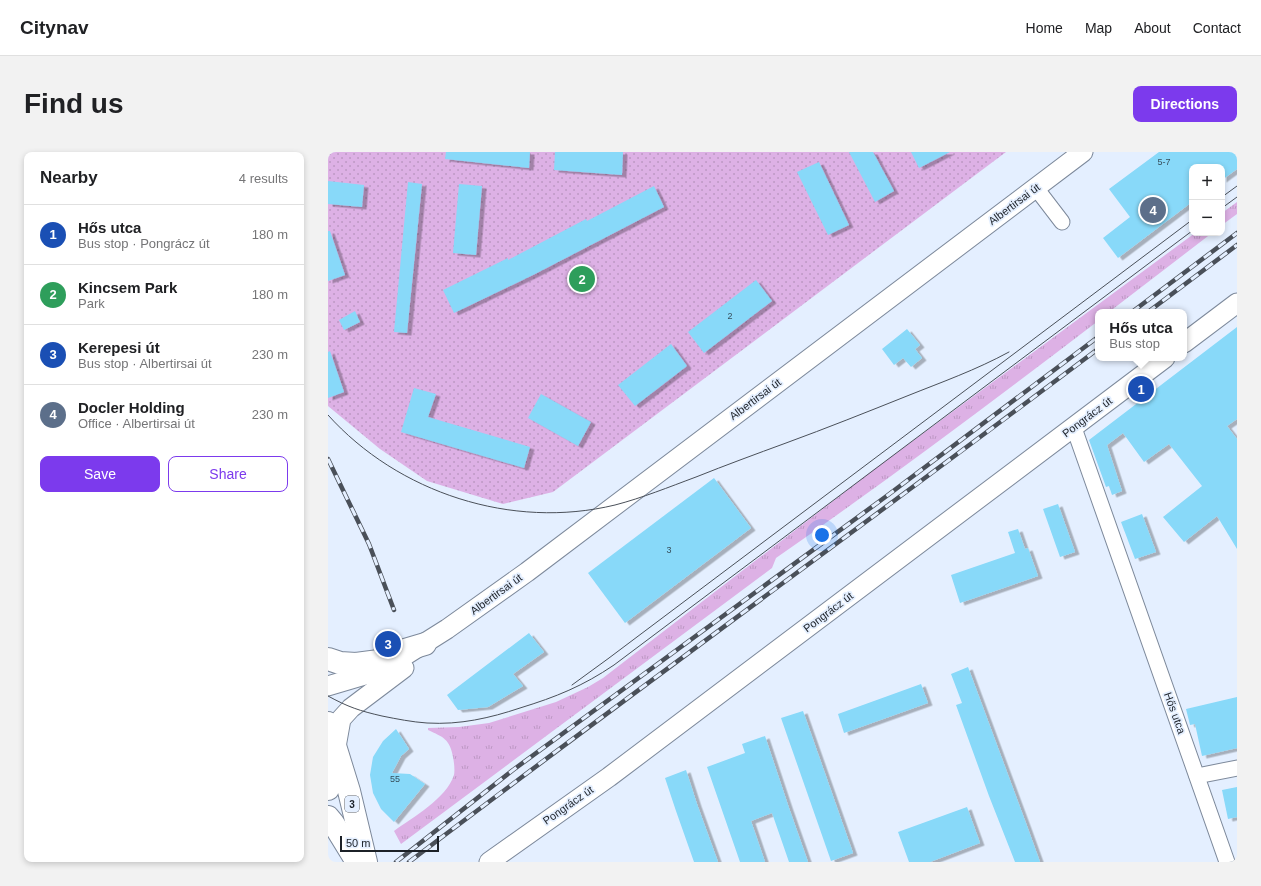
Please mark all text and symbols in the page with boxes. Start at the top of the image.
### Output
text: Citynav [20,17,89,38]
text: Home [1026,20,1063,36]
text: Map [1085,20,1112,36]
text: About [1134,20,1171,36]
text: Contact [1193,20,1241,36]
button: Directions [1133,86,1237,122]
text: Find us [24,88,124,119]
house number: 5-7 [1157,157,1171,167]
map controls [1189,164,1225,236]
button: + [1189,164,1225,200]
text: Nearby [40,168,98,187]
text: 4 results [239,171,288,186]
street label: Albertirsai út [986,181,1042,227]
pin: 4 [1140,195,1166,225]
button: − [1189,200,1225,236]
text: Hős utca [78,219,141,236]
text: 1 [49,227,57,242]
text: 180 m [252,227,288,242]
text: Bus stop · Pongrácz út [78,236,210,251]
pin: 2 [569,264,595,294]
text: Kincsem Park [78,279,177,296]
text: 2 [49,287,57,302]
text: 180 m [252,287,288,302]
text: Park [78,296,105,311]
popup [1095,309,1187,361]
house number: 2 [727,311,733,321]
text: Hős utca [1109,319,1173,336]
text: Bus stop [1109,336,1160,351]
text: Kerepesi út [78,339,160,356]
text: 3 [49,347,57,362]
text: 230 m [252,347,288,362]
text: Bus stop · Albertirsai út [78,356,212,371]
pin: 1 [1128,374,1154,404]
street label: Albertirsai út [727,376,783,422]
street label: Pongrácz út [1060,395,1114,439]
text: Docler Holding [78,399,185,416]
text: 4 [49,407,57,422]
text: 230 m [252,407,288,422]
text: Office · Albertirsai út [78,416,195,431]
button: Save [40,456,160,492]
button: Share [168,456,288,492]
your location [812,525,832,545]
house number: 3 [666,545,672,555]
street label: Albertirsai út [468,571,524,617]
street label: Pongrácz út [801,590,855,634]
pin: 3 [375,629,401,659]
street label: Hős utca [1162,691,1188,736]
house number: 55 [390,774,400,784]
street label: Pongrácz út [541,783,595,827]
road number: 3 [345,796,359,812]
scale bar [340,834,439,853]
text: 50 m [346,837,370,849]

